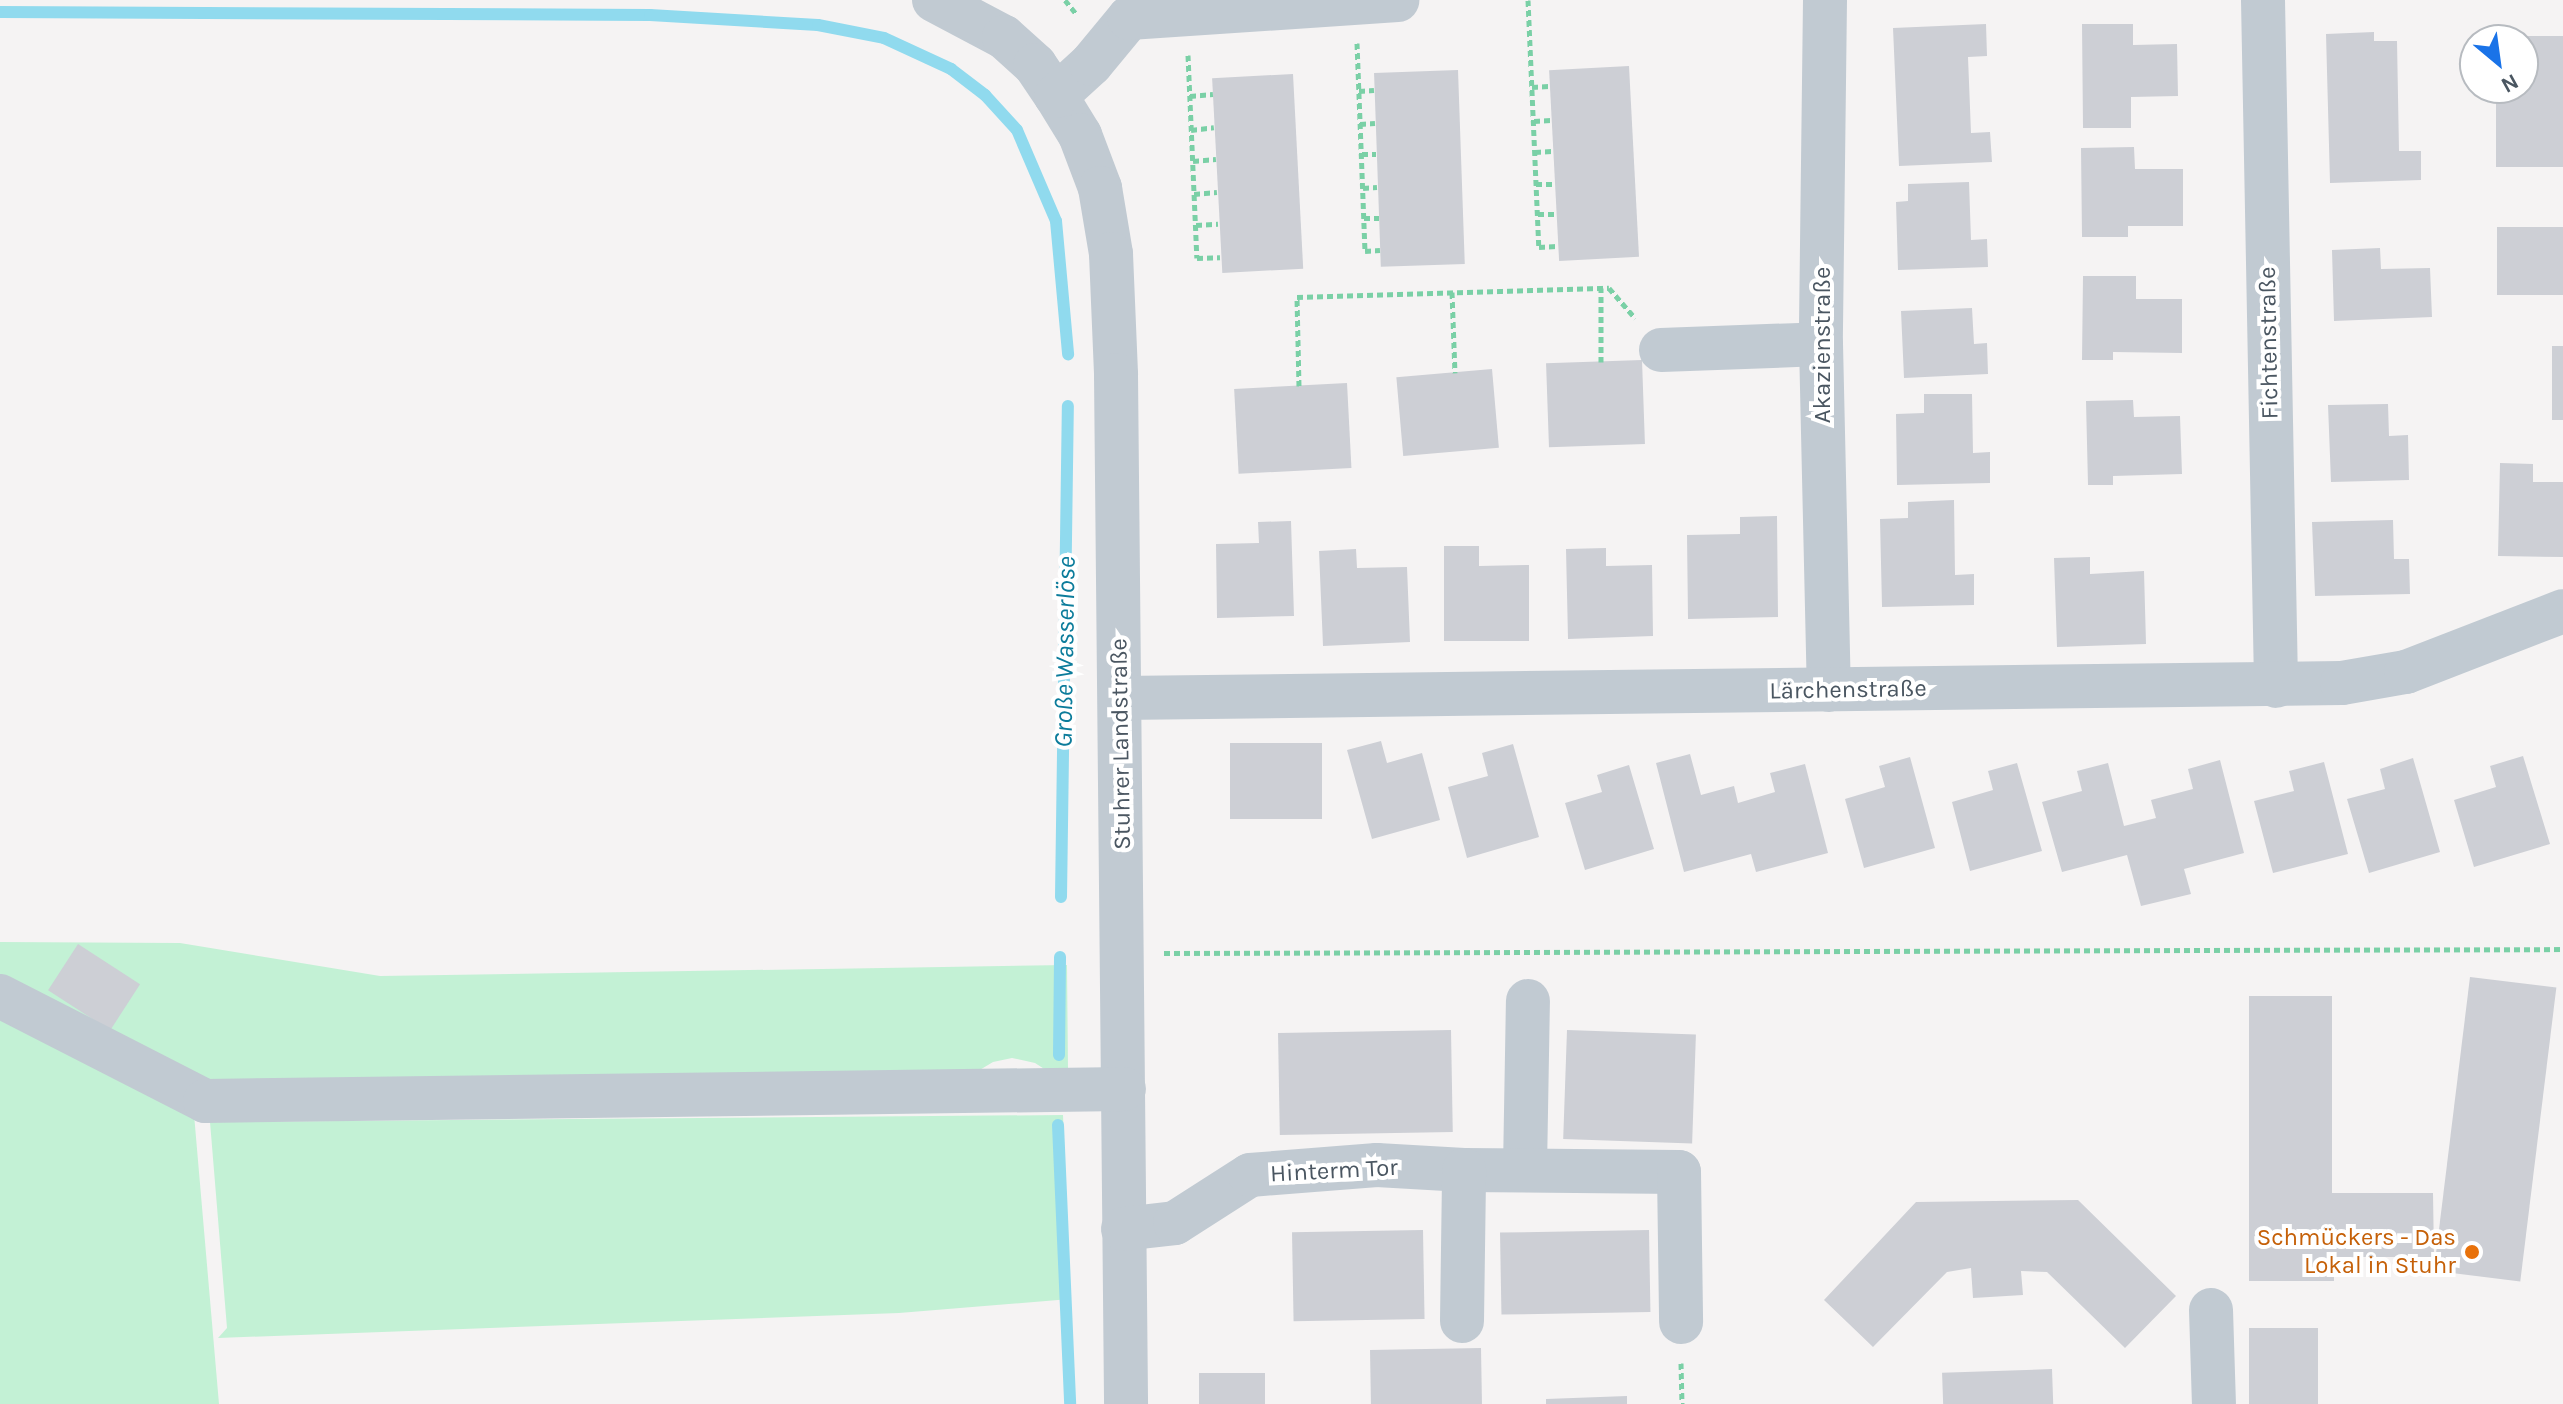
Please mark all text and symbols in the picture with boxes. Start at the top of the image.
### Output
north arrow [2459,24,2539,104]
text: N [2496,68,2523,98]
street label: Fichtenstraße [2253,266,2285,420]
street label: Akazienstraße [1809,267,1837,423]
water label: Große Wasserlöse [1048,556,1082,748]
street label: Stuhrer Landstraße [1105,638,1137,850]
street label: Lärchenstraße [1769,674,1927,706]
street label: Hinterm Tor [1269,1153,1399,1189]
place label: Schmückers - Das Lokal in Stuhr [2257,1224,2456,1280]
marker: Schmückers - Das Lokal in Stuhr [2463,1243,2481,1261]

